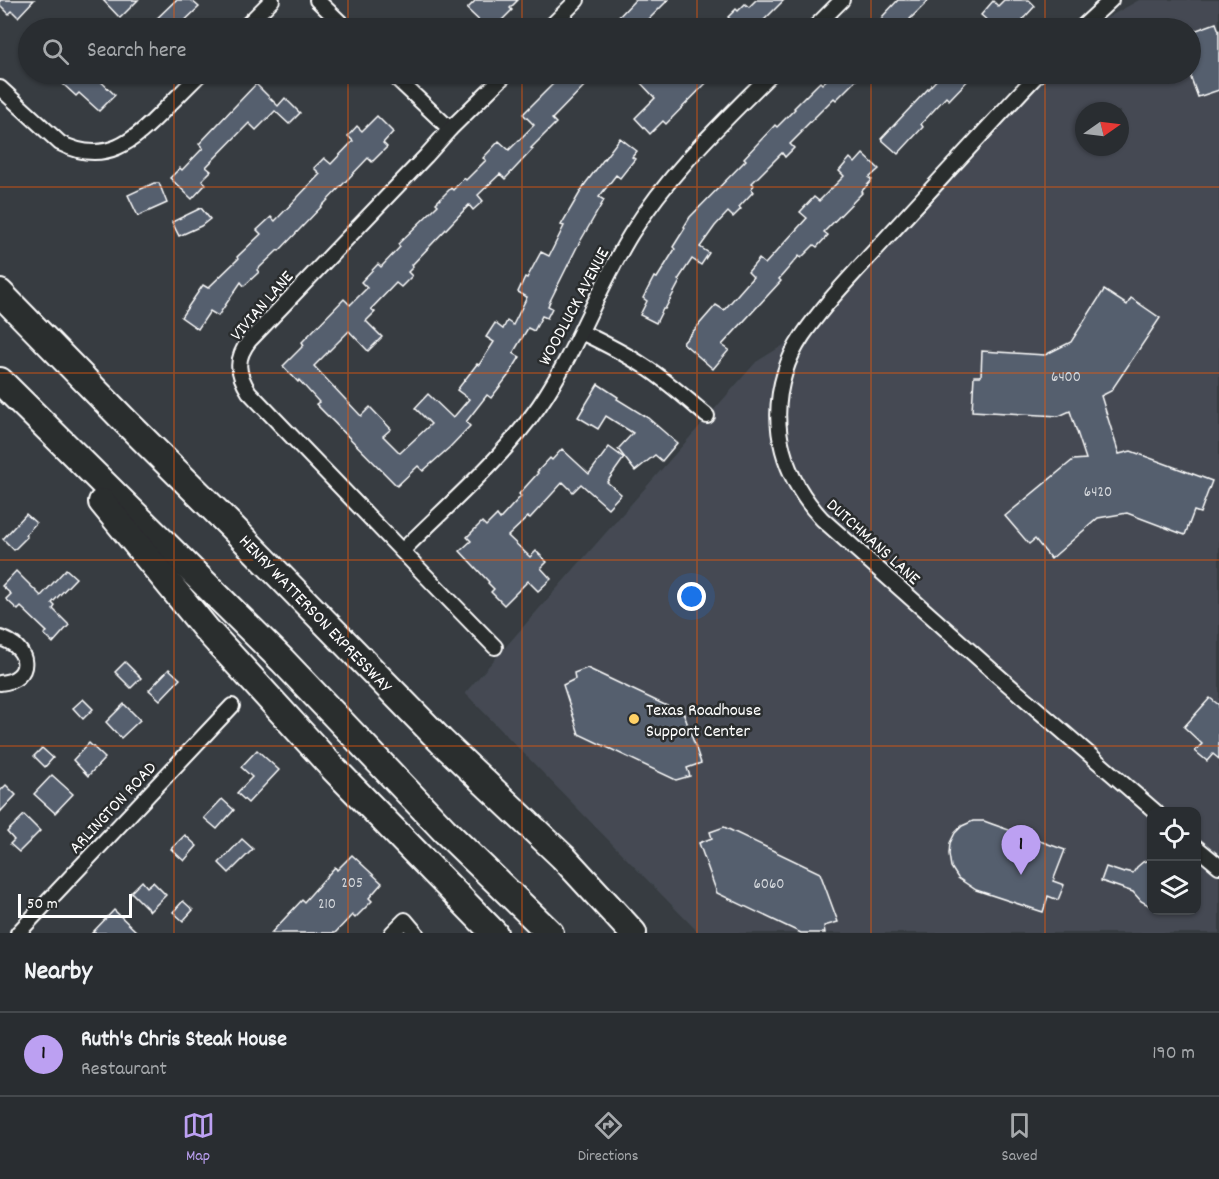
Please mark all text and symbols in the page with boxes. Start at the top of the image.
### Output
search box [18,18,1201,84]
icon: search [39,35,72,68]
text: Search here [87,36,186,67]
north arrow [1075,102,1129,156]
street label: WOODLUCK AVENUE [534,244,617,370]
street label: VIVIAN LANE [225,266,300,347]
house number: 6400 [1051,367,1081,389]
house number: 6420 [1084,482,1112,504]
street label: DUTCHMANS LANE [820,494,925,592]
street label: HENRY WATTERSON EXPRESSWAY [232,530,397,700]
your location [677,582,706,611]
place label: Texas Roadhouse Support Center [646,699,761,745]
marker: Texas Roadhouse Support Center [627,712,641,726]
street label: ARLINGTON ROAD [64,757,163,860]
map controls [1147,807,1201,915]
button: locate [1147,807,1201,861]
pin: 1 [1002,826,1040,875]
button: layers [1147,861,1201,915]
house number: 205 [341,873,363,895]
house number: 6060 [753,874,785,896]
scale bar [18,891,132,918]
text: 50 m [27,893,58,916]
house number: 210 [318,894,336,916]
text: Nearby [24,954,92,991]
text: Ruth's Chris Steak House [81,1025,287,1056]
text: 1 [41,1040,46,1068]
text: 190 m [1152,1040,1195,1068]
text: Restaurant [81,1056,167,1084]
tab: Map [182,1109,215,1168]
tab: Directions [578,1109,638,1168]
tab: Saved [1002,1109,1037,1168]

